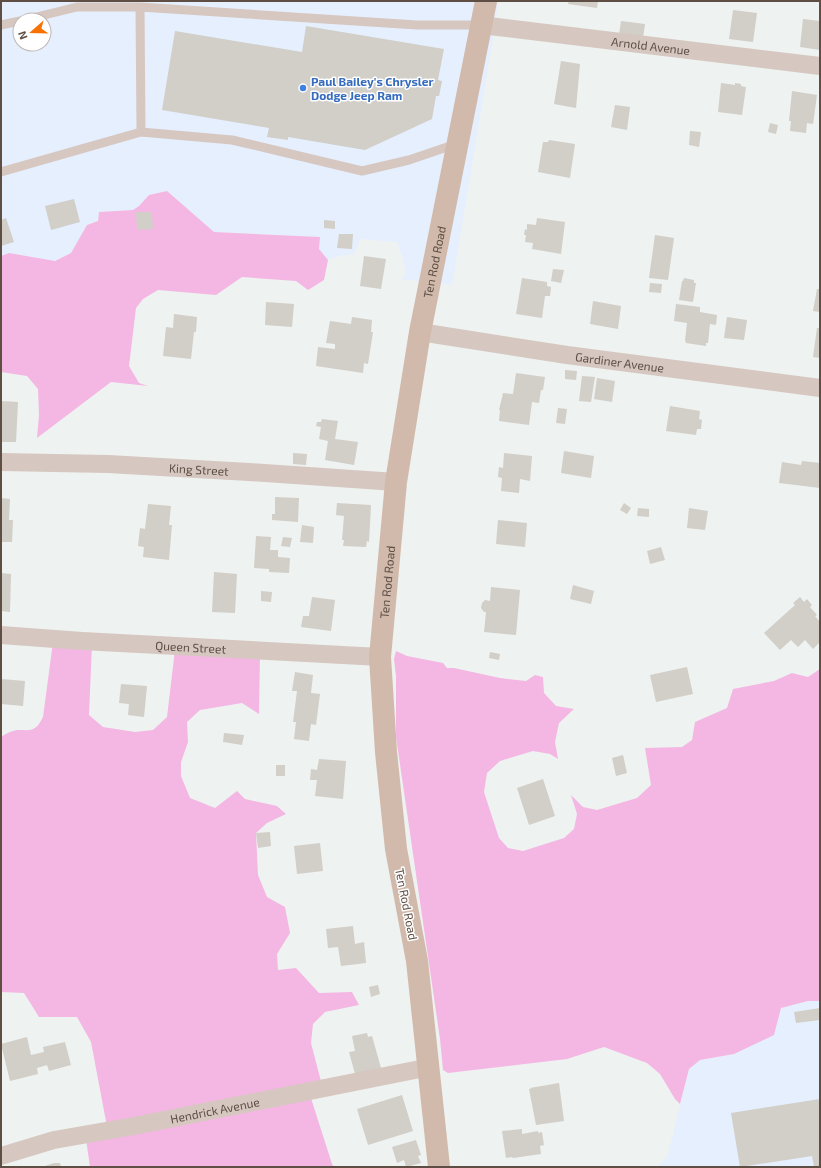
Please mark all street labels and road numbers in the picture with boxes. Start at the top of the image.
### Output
street label: Arnold Avenue [611,34,691,57]
street label: Ten Rod Road [420,225,448,299]
street label: Gardiner Avenue [575,349,665,375]
street label: King Street [169,460,230,478]
street label: Ten Rod Road [377,545,397,619]
street label: Queen Street [155,638,227,656]
street label: Ten Rod Road [393,867,421,941]
street label: Hendrick Avenue [169,1094,261,1126]

